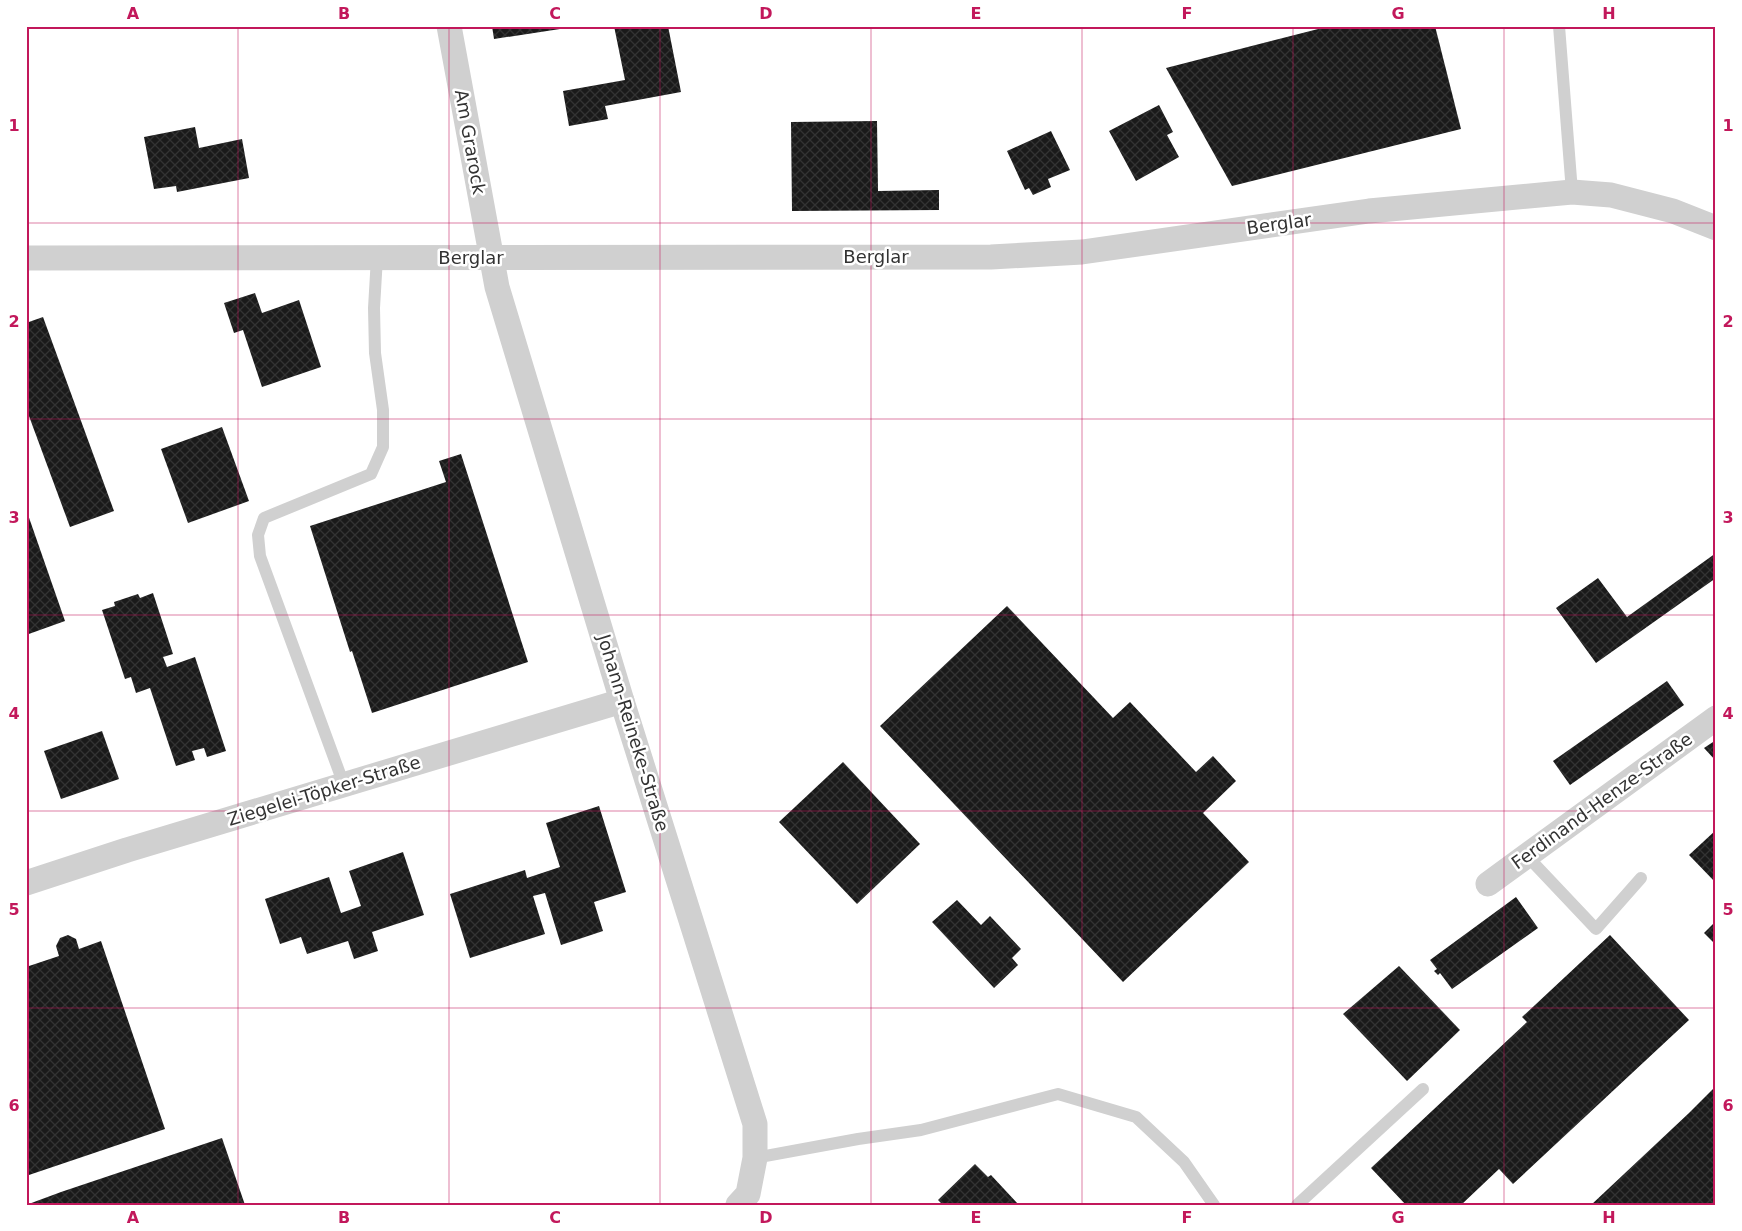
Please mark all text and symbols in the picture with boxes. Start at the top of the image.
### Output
text: A [127,4,140,23]
text: B [338,4,350,23]
text: C [549,4,561,23]
text: D [759,4,773,23]
text: E [971,4,981,23]
text: F [1182,4,1192,23]
text: G [1391,4,1405,23]
text: H [1602,4,1616,23]
street label: Am Grarock [451,88,490,197]
text: 1 [8,116,20,135]
text: 1 [1722,116,1734,135]
street label: Berglar [1245,208,1313,238]
street label: Berglar [843,246,909,267]
street label: Berglar [438,247,504,268]
text: 2 [8,312,20,331]
text: 2 [1722,312,1734,331]
text: 3 [8,508,20,527]
text: 3 [1722,508,1734,527]
street label: Johann-Reineke-Straße [593,631,673,834]
text: 4 [8,704,20,723]
text: 4 [1722,704,1734,723]
street label: Ferdinand-Henze-Straße [1507,728,1696,873]
street label: Ziegelei-Töpker-Straße [225,751,423,830]
text: 5 [8,900,20,919]
text: 5 [1722,900,1734,919]
text: 6 [8,1096,20,1115]
text: 6 [1722,1096,1734,1115]
text: A [127,1208,140,1227]
text: B [338,1208,350,1227]
text: C [549,1208,561,1227]
text: D [759,1208,773,1227]
text: E [971,1208,981,1227]
text: F [1182,1208,1192,1227]
text: G [1391,1208,1405,1227]
text: H [1602,1208,1616,1227]

